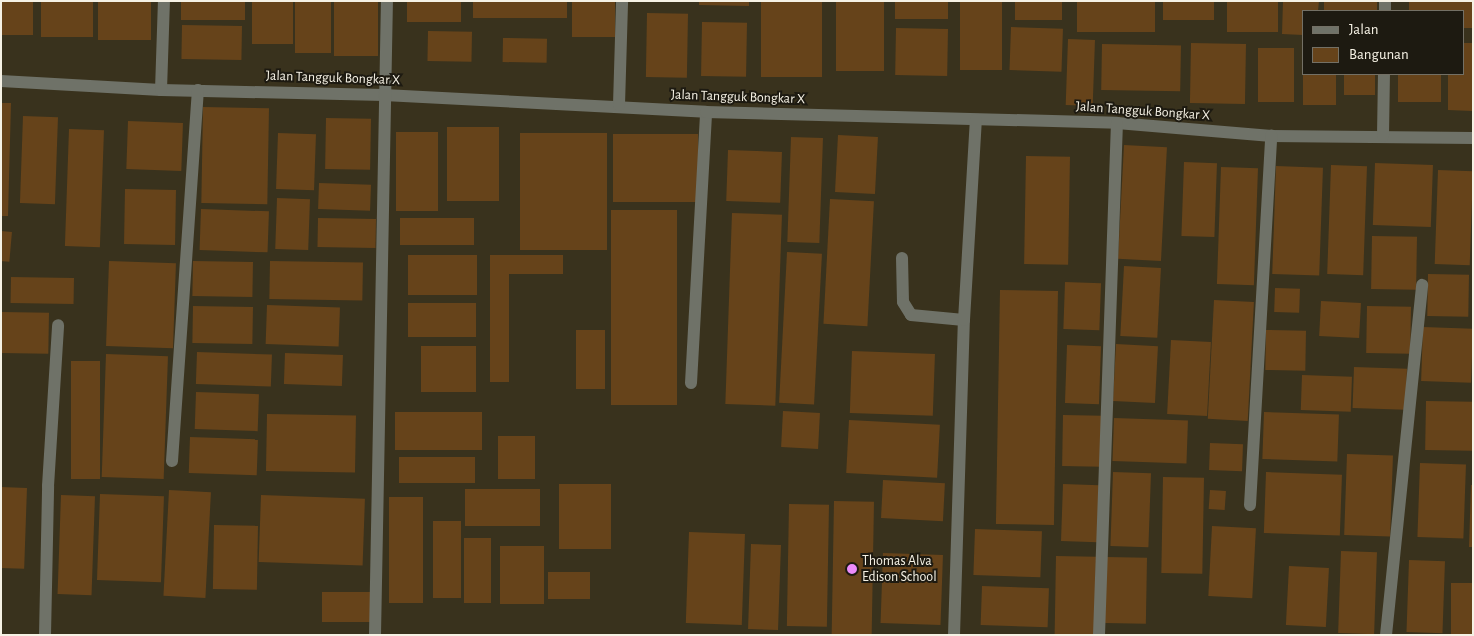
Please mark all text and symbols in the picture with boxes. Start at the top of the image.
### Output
legend [1302,10,1464,75]
text: Jalan [1349,22,1379,37]
text: Bangunan [1349,47,1409,62]
street label: Jalan Tangguk Bongkar X [265,67,401,89]
street label: Jalan Tangguk Bongkar X [670,86,806,108]
street label: Jalan Tangguk Bongkar X [1075,98,1211,124]
place label: Thomas Alva Edison School [862,553,937,586]
marker: Thomas Alva Edison School [846,563,858,575]

